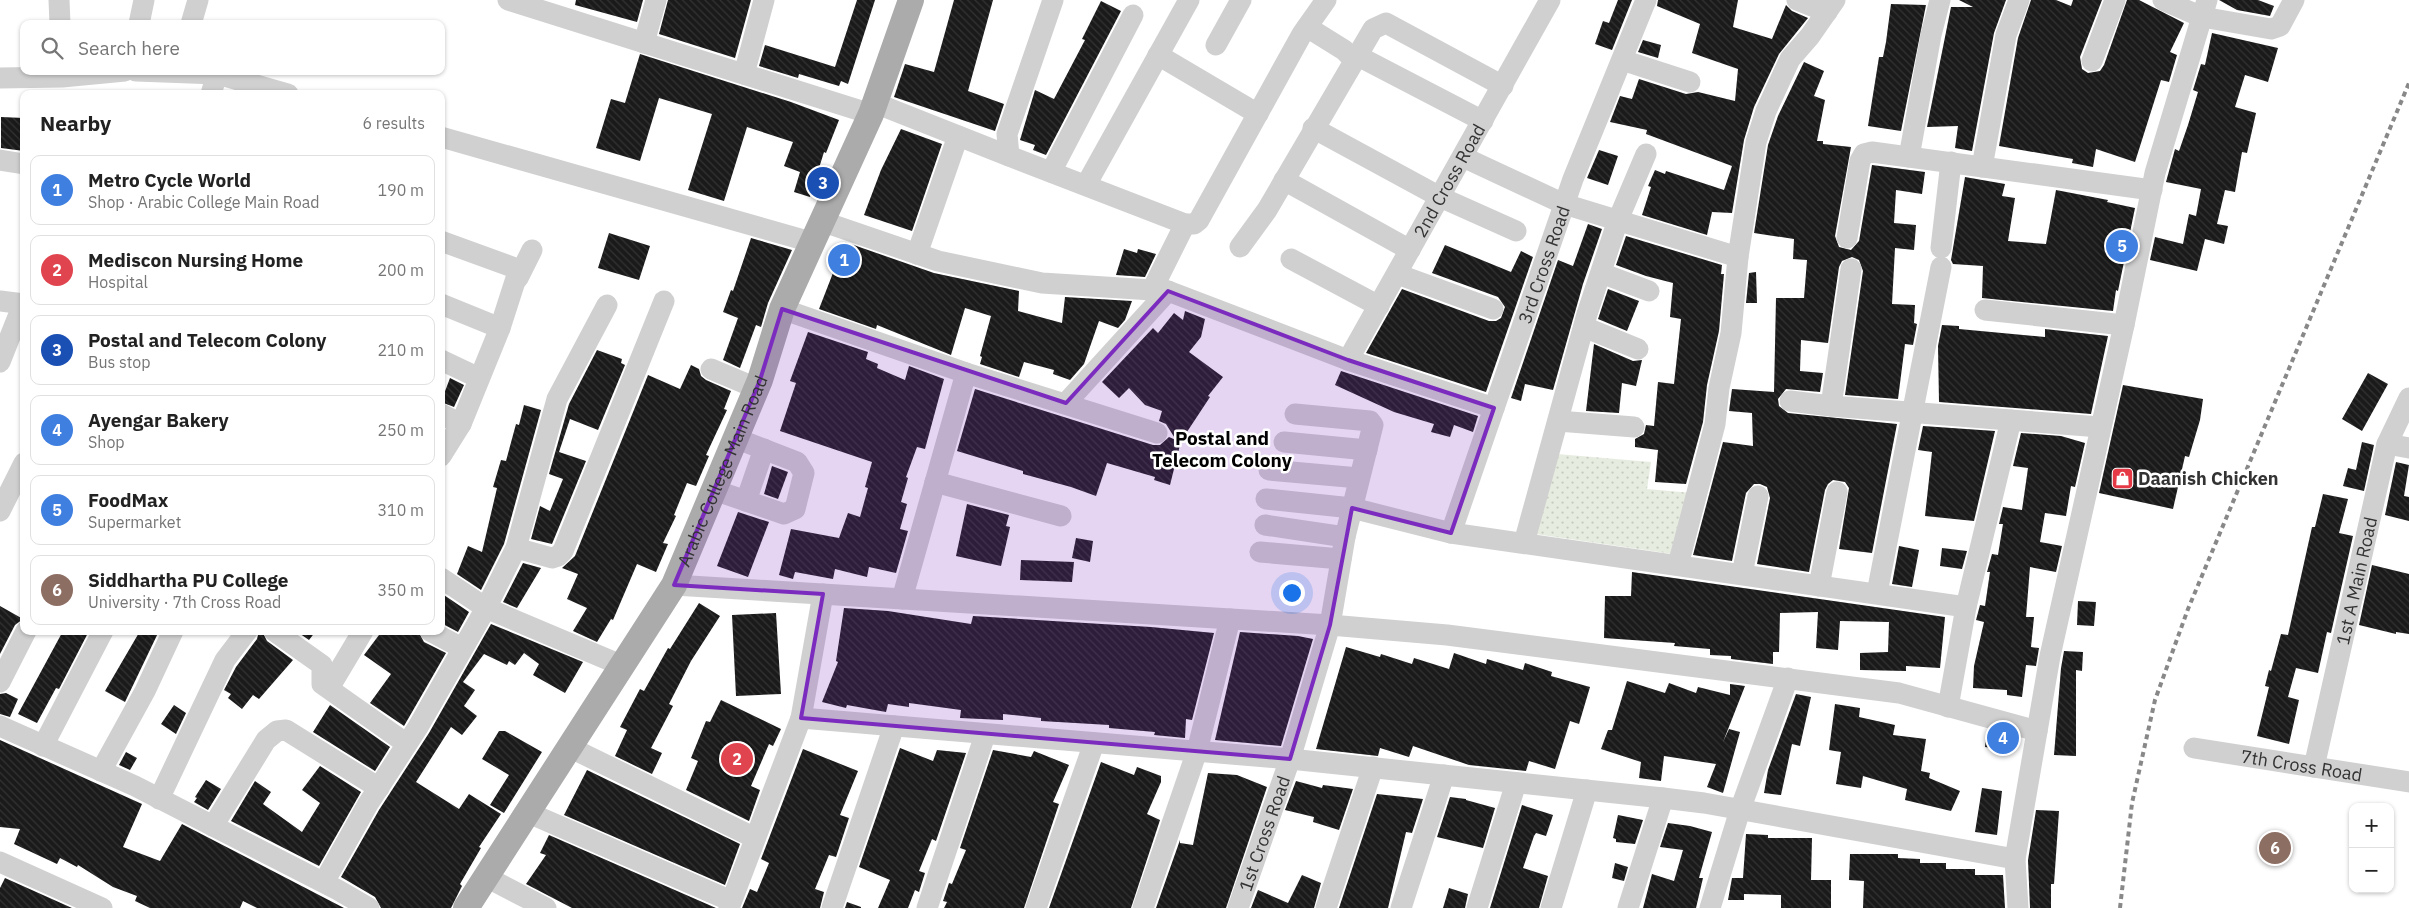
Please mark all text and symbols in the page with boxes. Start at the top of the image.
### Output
search box [20,20,445,75]
icon: search [38,34,66,62]
text: Search here [78,36,180,60]
text: Nearby [40,109,111,137]
text: 6 results [362,113,425,133]
street label: 2nd Cross Road [1408,119,1490,241]
pin: 3 [807,164,839,202]
text: Metro Cycle World [88,168,251,192]
text: 1 [52,180,62,200]
text: 190 m [377,180,424,200]
text: Shop · Arabic College Main Road [88,192,320,212]
street label: 3rd Cross Road [1513,203,1574,326]
pin: 5 [2106,227,2138,265]
pin: 1 [828,241,860,279]
text: Mediscon Nursing Home [88,248,303,272]
text: 2 [52,260,62,280]
text: 200 m [377,260,424,280]
text: Hospital [88,272,148,292]
text: Postal and Telecom Colony [88,328,327,352]
text: 3 [52,340,62,360]
text: 210 m [377,340,424,360]
text: Bus stop [88,352,151,372]
street label: Arabic College Main Road [672,372,772,570]
text: Ayengar Bakery [88,408,229,432]
text: 4 [52,420,62,440]
text: 250 m [377,420,424,440]
district label: Postal and Telecom Colony [1152,426,1293,472]
text: Shop [88,432,125,452]
shop icon: Daanish Chicken [2110,466,2134,490]
place label: Daanish Chicken [2138,467,2279,490]
text: FoodMax [88,488,169,512]
text: 5 [52,500,62,520]
text: 310 m [377,500,424,520]
text: Supermarket [88,512,181,532]
street label: 1st A Main Road [2331,515,2382,647]
text: Siddhartha PU College [88,568,289,592]
text: 6 [52,580,62,600]
text: 350 m [377,580,424,600]
your location [1279,580,1305,606]
text: University · 7th Cross Road [88,592,281,612]
pin: 4 [1987,719,2019,757]
pin: 2 [721,740,753,778]
street label: 7th Cross Road [2239,744,2364,786]
street label: 1st Cross Road [1233,773,1295,894]
map controls [2349,803,2394,893]
button: + [2349,803,2394,848]
pin: 6 [2259,829,2291,867]
button: − [2349,848,2394,893]

